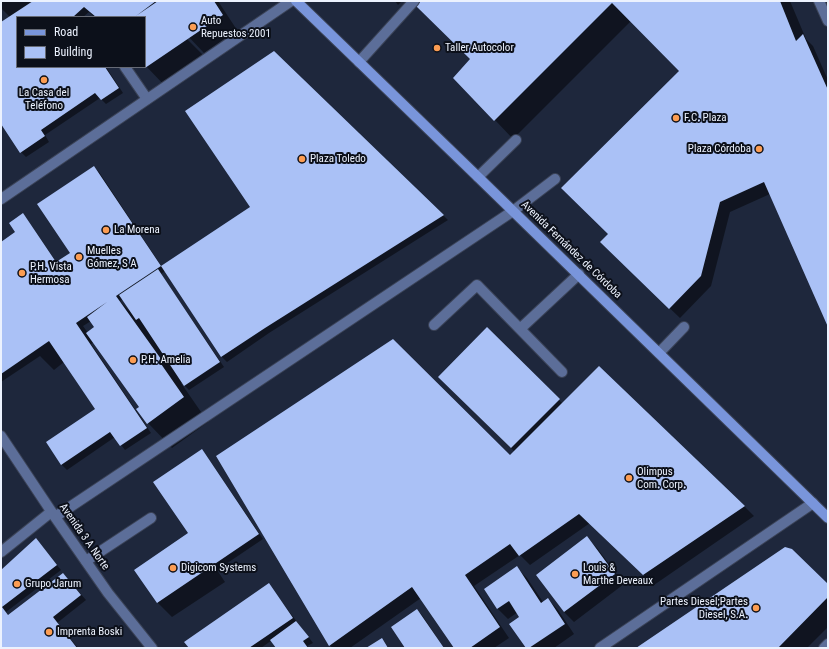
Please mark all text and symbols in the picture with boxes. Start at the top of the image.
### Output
place label: Auto Repuestos 2001 [201,14,271,40]
legend [16,16,146,68]
marker: Auto Repuestos 2001 [188,22,198,32]
text: Road [54,25,78,39]
place label: Taller Autocolor [445,41,514,55]
marker: Taller Autocolor [432,43,442,53]
text: Building [54,45,92,59]
marker: La Casa del Teléfono [39,75,49,85]
place label: La Casa del Teléfono [19,86,69,112]
place label: F.C. Plaza [684,111,727,125]
marker: F.C. Plaza [671,113,681,123]
place label: Plaza Córdoba [688,142,751,156]
marker: Plaza Córdoba [754,144,764,154]
place label: Plaza Toledo [310,152,366,166]
marker: Plaza Toledo [297,154,307,164]
street label: Avenida Fernández de Córdoba [518,199,624,301]
place label: La Morena [114,223,160,237]
marker: La Morena [101,225,111,235]
place label: Muelles Gómez, S A [87,244,137,270]
marker: Muelles Gómez, S A [74,252,84,262]
place label: P.H. Vista Hermosa [30,260,72,286]
marker: P.H. Vista Hermosa [17,268,27,278]
place label: P.H. Amelia [141,353,191,367]
marker: P.H. Amelia [128,355,138,365]
place label: Olimpus Com. Corp. [637,465,686,491]
marker: Olimpus Com. Corp. [624,473,634,483]
street label: Avenida 3 A Norte [56,501,112,573]
place label: Digicom Systems [181,561,256,575]
place label: Louis & Marthe Deveaux [583,561,653,587]
marker: Digicom Systems [168,563,178,573]
marker: Louis & Marthe Deveaux [570,569,580,579]
place label: Grupo Jarum [25,577,81,591]
marker: Grupo Jarum [12,579,22,589]
place label: Partes Diesel;Partes Diesel, S.A. [660,595,748,621]
marker: Partes Diesel;Partes Diesel, S.A. [751,603,761,613]
place label: Imprenta Boski [57,625,122,639]
marker: Imprenta Boski [44,627,54,637]

